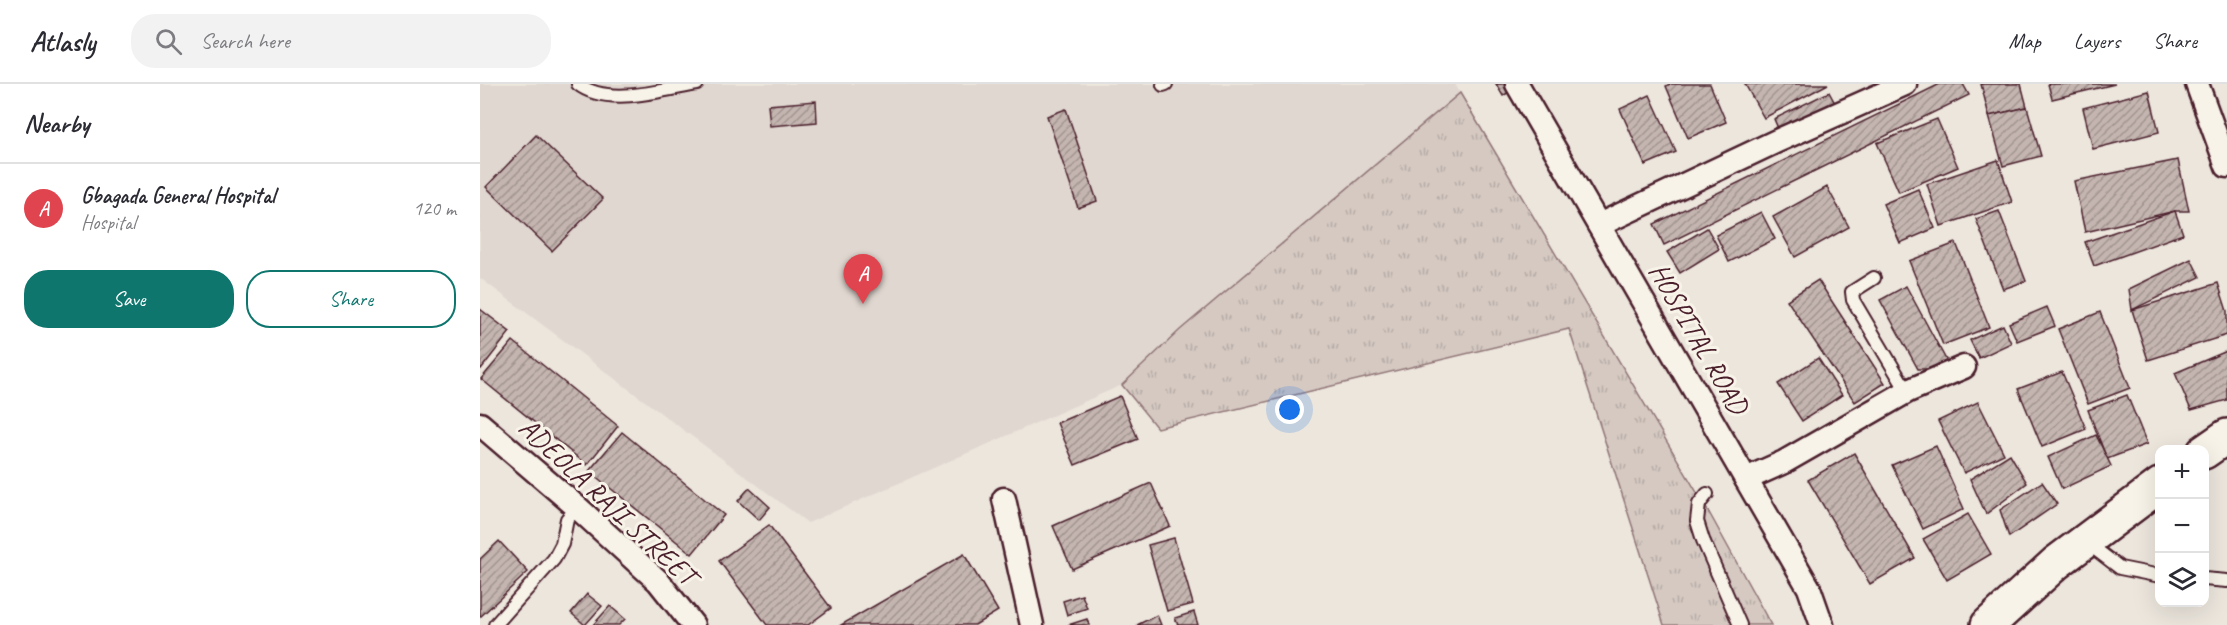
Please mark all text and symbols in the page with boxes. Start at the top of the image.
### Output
search box [131,14,551,68]
text: Atlasly [30,24,95,59]
icon: search [152,25,185,58]
text: Search here [200,27,290,55]
text: Map [2008,28,2041,54]
text: Layers [2074,28,2120,54]
text: Share [2153,28,2197,54]
text: Nearby [24,107,89,140]
text: Gbagada General Hospital [81,182,275,210]
text: A [38,196,49,221]
text: 120 m [413,196,456,221]
text: Hospital [81,210,136,235]
pin: A [844,254,883,304]
street label: HOSPITAL ROAD [1642,256,1758,422]
button: Save [24,270,234,328]
button: Share [246,270,456,328]
your location [1275,395,1304,424]
street label: ADEOLA RAJI STREET [512,410,709,597]
map controls [2155,445,2209,607]
button: + [2155,445,2209,499]
button: − [2155,499,2209,553]
button: layers [2155,553,2209,607]

